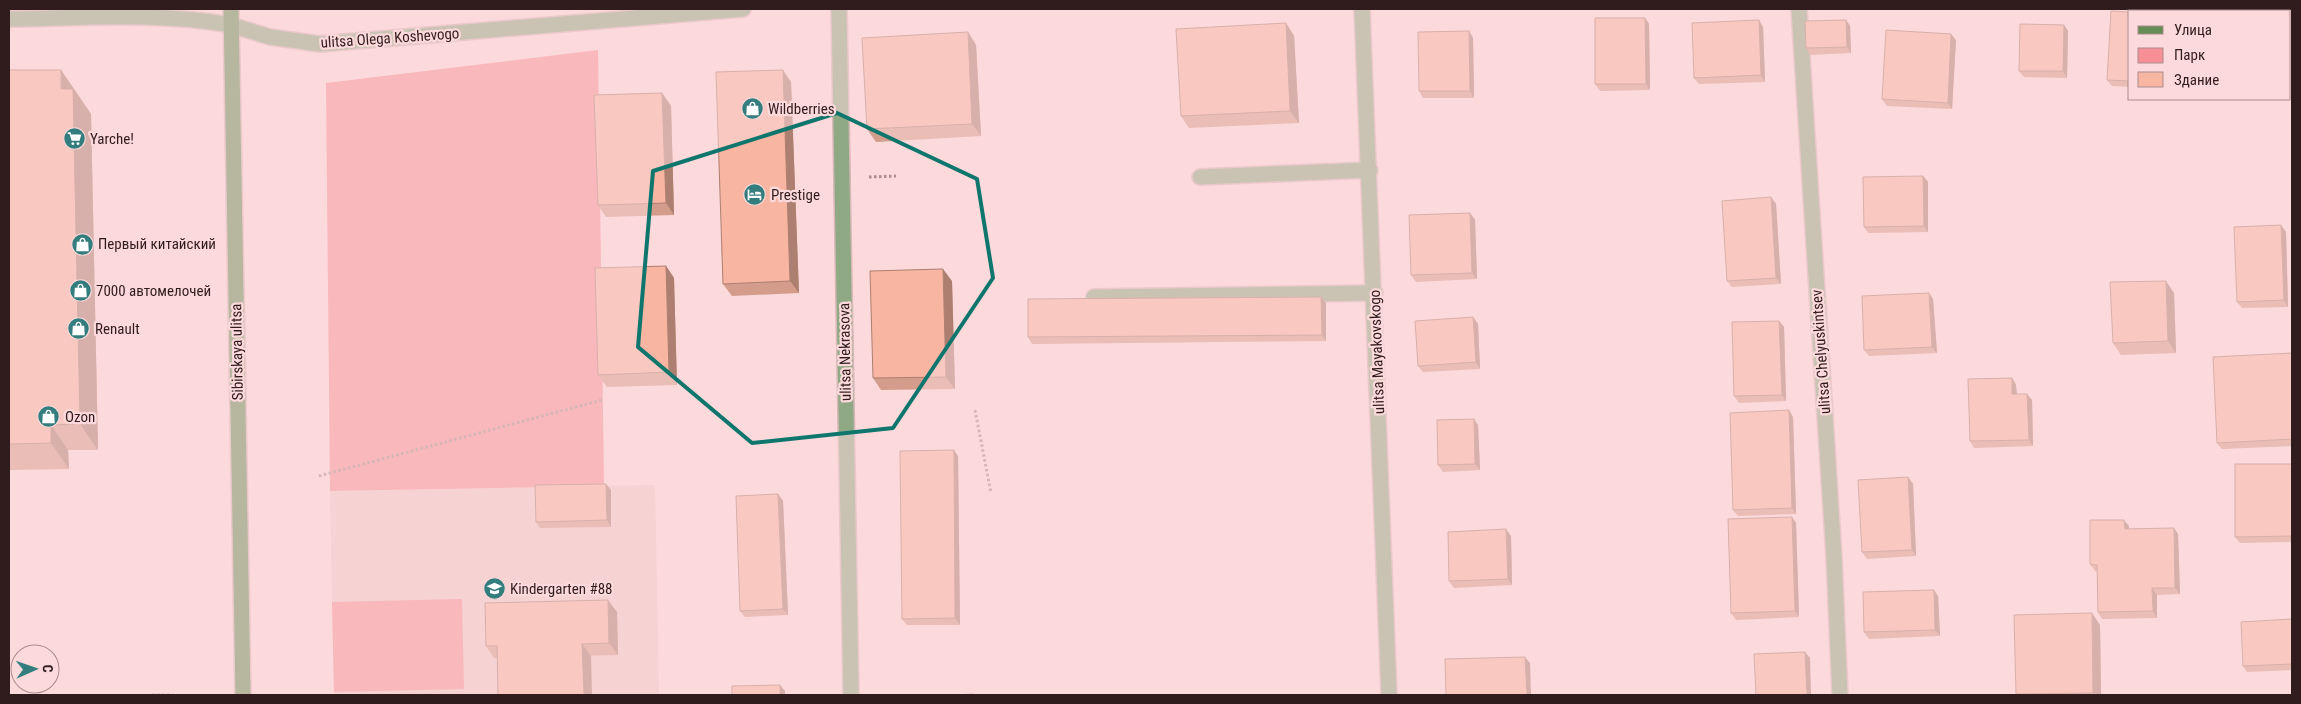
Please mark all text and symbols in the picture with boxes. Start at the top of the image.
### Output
legend [2128,10,2291,100]
text: Улица [2174,21,2212,39]
street label: ulitsa Olega Koshevogo [320,24,460,52]
text: Парк [2174,46,2205,64]
text: Здание [2174,71,2219,89]
shop icon: Wildberries [740,97,764,121]
place label: Wildberries [768,100,835,118]
supermarket icon: Yarche! [62,127,86,151]
place label: Yarche! [90,130,134,148]
hotel icon: Prestige [743,183,767,207]
place label: Prestige [771,186,820,204]
shop icon: Первый китайский [70,232,94,256]
place label: Первый китайский [98,235,216,253]
shop icon: 7000 автомелочей [68,279,92,303]
place label: 7000 автомелочей [96,282,211,300]
street label: ulitsa Chelyuskintsev [1808,289,1834,415]
street label: ulitsa Mayakovskogo [1366,290,1388,414]
street label: ulitsa Nekrasova [835,303,855,401]
street label: Sibirskaya ulitsa [227,304,247,400]
shop icon: Renault [67,317,91,341]
place label: Renault [95,320,140,338]
shop icon: Ozon [37,405,61,429]
place label: Ozon [65,408,95,426]
school or university icon: Kindergarten #88 [482,577,506,601]
place label: Kindergarten #88 [510,580,613,598]
north arrow [10,644,60,694]
text: С [40,664,56,673]

